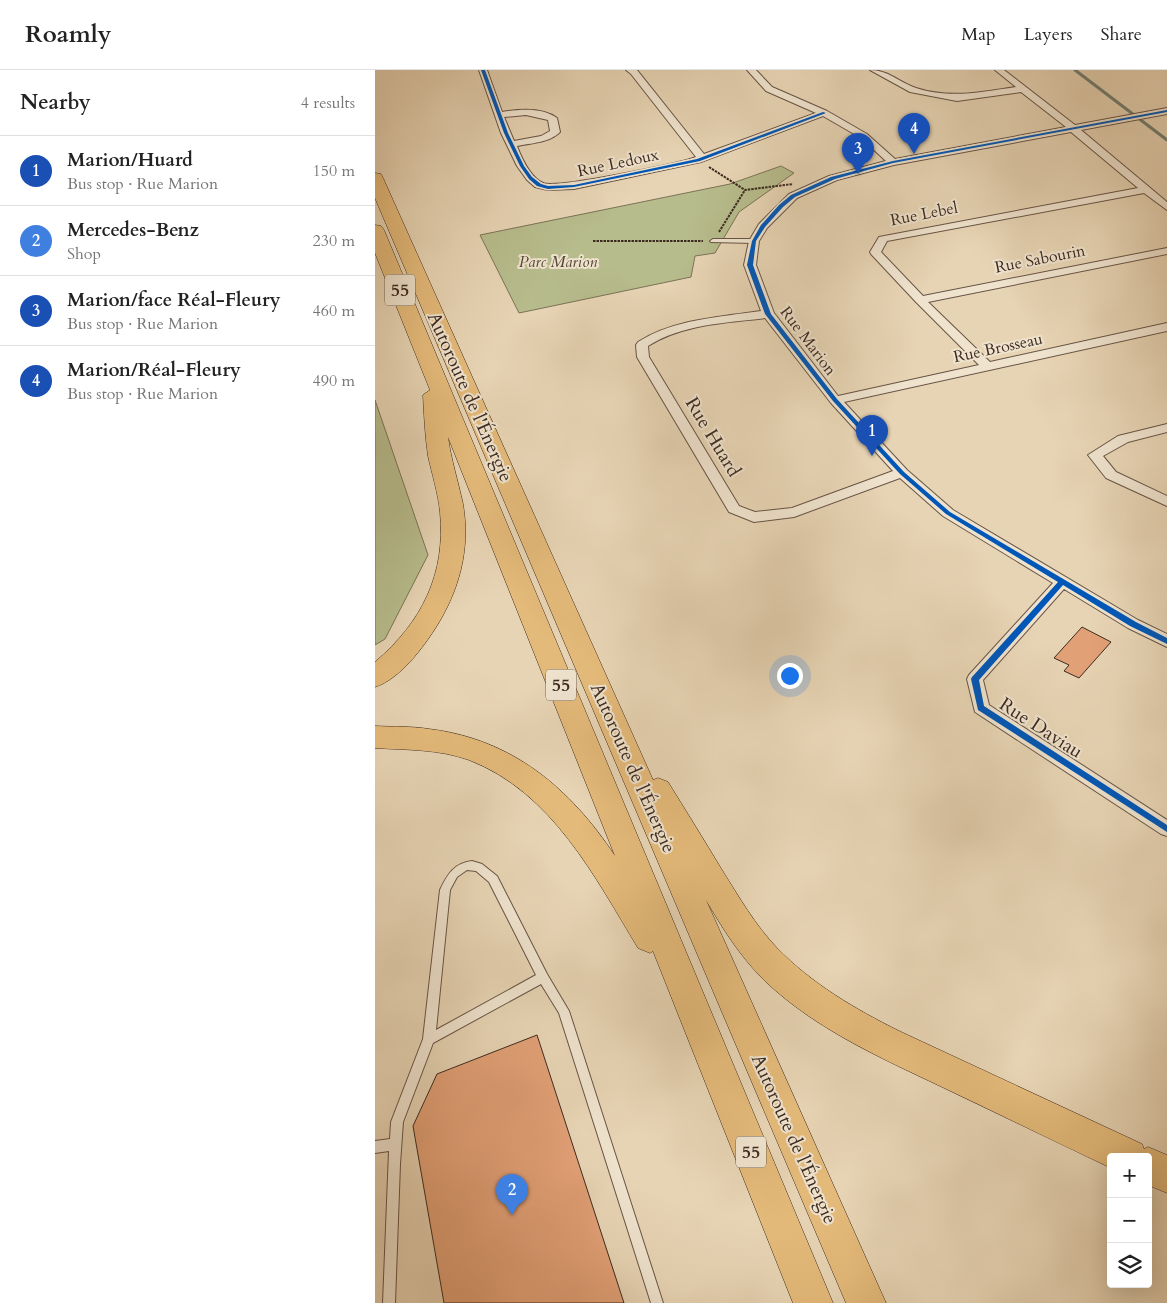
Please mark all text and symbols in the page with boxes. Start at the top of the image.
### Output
text: Roamly [25,18,111,51]
text: Map [961,22,996,47]
text: Layers [1024,22,1073,47]
text: Share [1101,22,1142,47]
text: Nearby [20,88,91,117]
text: 4 results [301,92,355,114]
pin: 4 [898,113,930,154]
pin: 3 [842,133,874,174]
street label: Rue Ledoux [575,144,661,182]
text: Marion/Huard [67,147,193,173]
text: 1 [32,160,40,182]
text: 150 m [313,160,355,182]
text: Bus stop · Rue Marion [67,173,218,195]
street label: Rue Lebel [888,197,960,231]
text: Mercedes-Benz [67,217,199,243]
text: 2 [32,230,40,252]
text: 230 m [313,230,355,252]
street label: Rue Sabourin [993,239,1087,279]
text: Shop [67,243,101,265]
park label: Parc Marion [519,251,597,273]
road number: 55 [385,274,415,306]
text: Marion/face Réal-Fleury [67,287,281,313]
text: 3 [32,300,40,322]
text: 460 m [313,300,355,322]
street label: Rue Marion [775,302,841,380]
street label: Autoroute de l'Énergie [421,308,519,486]
text: Bus stop · Rue Marion [67,313,218,335]
street label: Rue Brosseau [951,328,1045,368]
text: Marion/Réal-Fleury [67,357,241,383]
text: 4 [32,370,40,392]
text: 490 m [313,370,355,392]
text: Bus stop · Rue Marion [67,383,218,405]
street label: Rue Huard [679,392,747,482]
pin: 1 [856,415,888,456]
your location [777,663,803,689]
road number: 55 [546,670,576,700]
street label: Autoroute de l'Énergie [584,679,682,857]
street label: Rue Daviau [994,691,1088,765]
street label: Autoroute de l'Énergie [745,1050,843,1228]
road number: 55 [736,1136,766,1168]
map controls [1107,1153,1152,1288]
button: + [1107,1153,1152,1198]
pin: 2 [496,1174,528,1215]
button: − [1107,1198,1152,1243]
button: layers [1107,1243,1152,1288]

